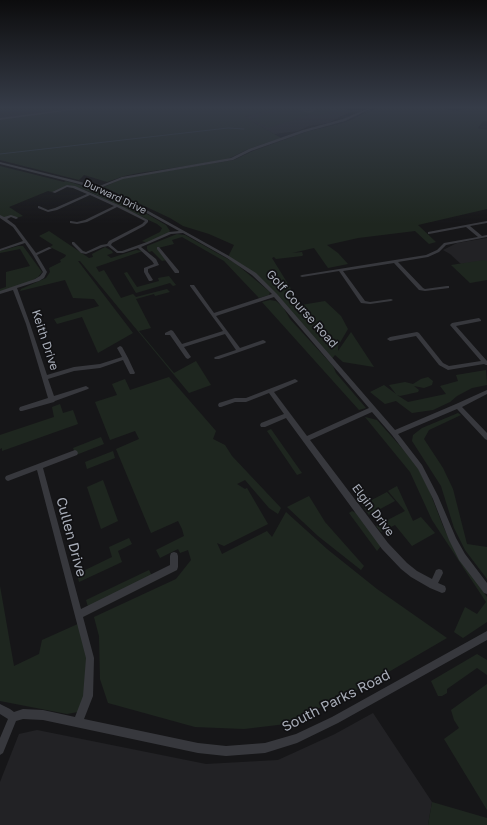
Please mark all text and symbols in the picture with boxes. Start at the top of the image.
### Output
street label: Durward Drive [82,177,148,217]
street label: Golf Course Road [263,267,341,351]
street label: Keith Drive [28,308,62,372]
street label: Elgin Drive [349,481,397,539]
street label: Cullen Drive [52,495,90,579]
street label: South Parks Road [279,666,393,736]

